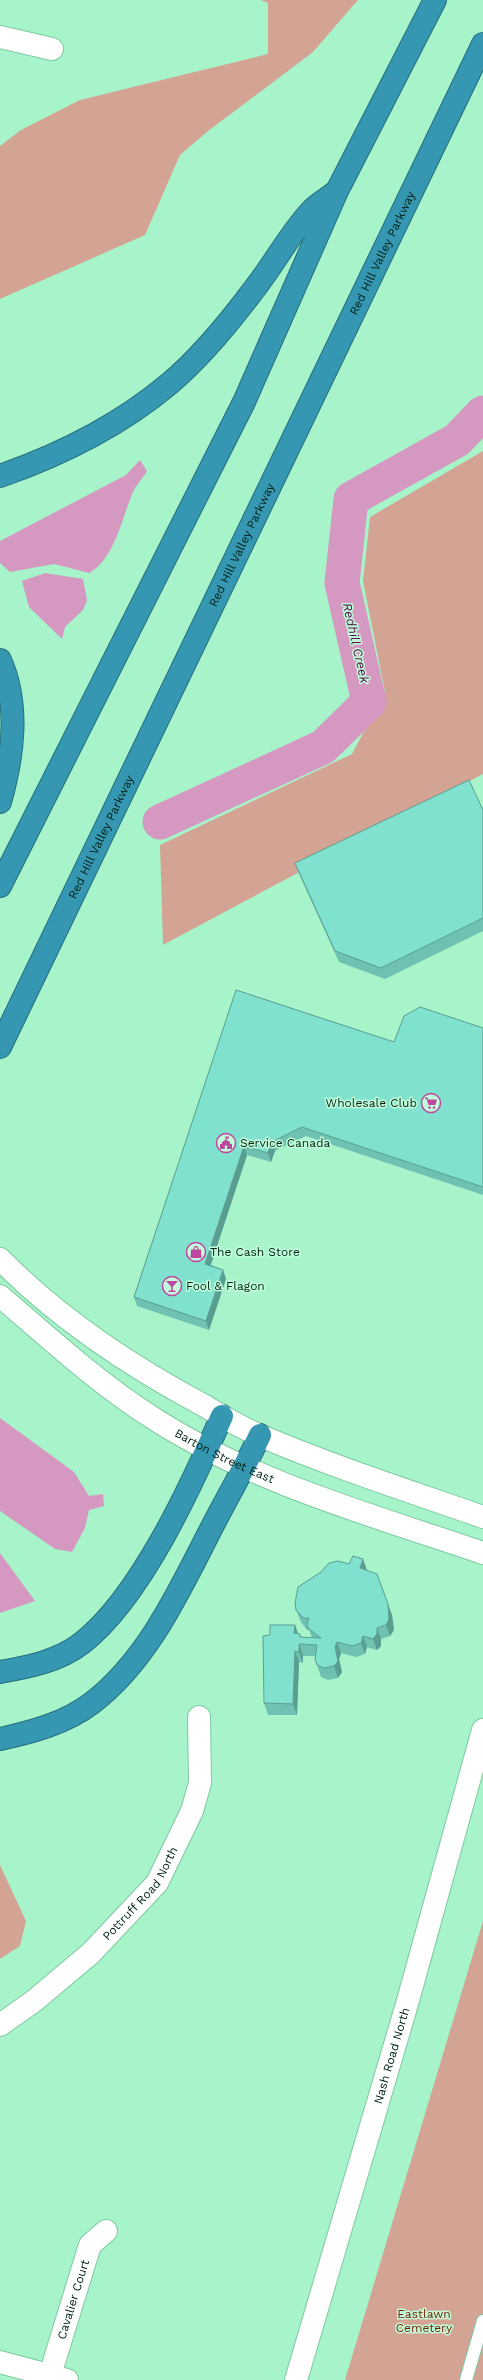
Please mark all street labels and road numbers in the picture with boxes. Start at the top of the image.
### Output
street label: Red Hill Valley Parkway [347,189,418,317]
street label: Red Hill Valley Parkway [206,480,278,609]
street label: Red Hill Valley Parkway [65,772,137,901]
street label: Barton Street East [172,1426,276,1486]
street label: Pottruff Road North [100,1845,180,1943]
street label: Nash Road North [371,2006,413,2106]
street label: Cavalier Court [54,2258,92,2341]

